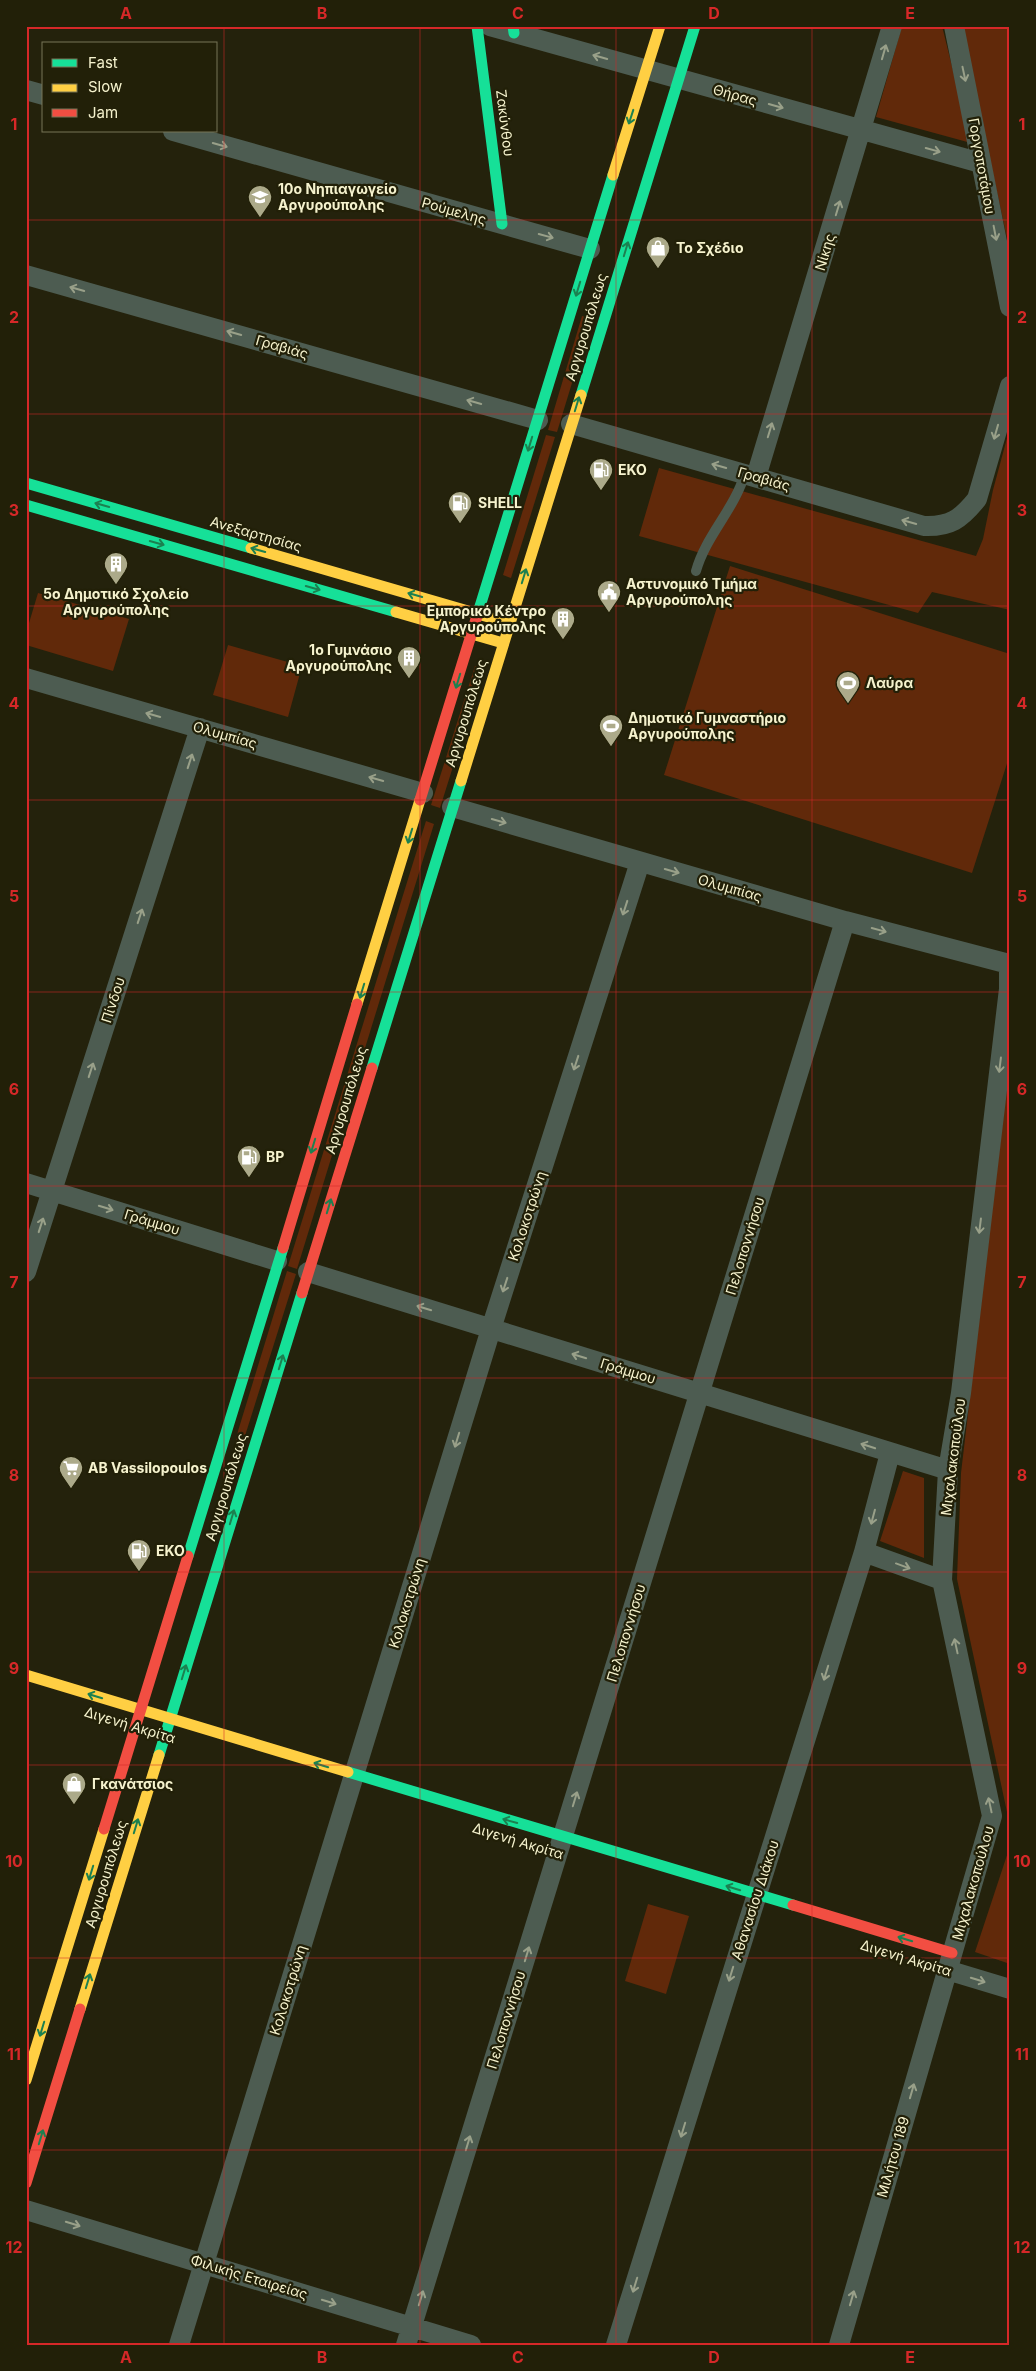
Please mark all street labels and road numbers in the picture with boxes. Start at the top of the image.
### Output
street label: Θήρας [711,80,759,109]
street label: Ζακύνθου [493,88,518,157]
street label: Γοργοποτάμου [966,116,999,215]
street label: Ρούμελης [420,193,488,228]
street label: Νίκης [811,231,838,273]
street label: Αργυρουπόλεως [561,271,610,383]
street label: Γραβιάς [254,331,310,362]
street label: Γραβιάς [736,463,792,494]
street label: Ανεξαρτησίας [208,512,304,555]
street label: Αργυρουπόλεως [441,657,490,769]
street label: Ολυμπίας [191,717,259,752]
street label: Ολυμπίας [696,870,764,905]
street label: Πίνδου [97,975,128,1025]
street label: Αργυρουπόλεως [321,1044,370,1156]
street label: Κολοκοτρώνη [504,1169,549,1263]
street label: Πελοποννήσου [722,1195,768,1297]
street label: Γράμμου [122,1205,182,1238]
street label: Γράμμου [598,1354,658,1387]
street label: Μιχαλακοπούλου [937,1397,968,1517]
street label: Αργυρουπόλεως [201,1431,250,1543]
street label: Κολοκοτρώνη [385,1556,428,1650]
street label: Πελοποννήσου [603,1582,649,1684]
street label: Διγενή Ακρίτα [83,1703,178,1746]
street label: Αργυρουπόλεως [81,1818,130,1930]
street label: Διγενή Ακρίτα [471,1819,566,1862]
street label: Μιχαλακοπούλου [948,1824,997,1942]
street label: Αθανασίου Διάκου [727,1838,782,1962]
street label: Διγενή Ακρίτα [859,1936,954,1979]
street label: Κολοκοτρώνη [266,1943,309,2037]
street label: Πελοποννήσου [483,1969,529,2071]
street label: Μιλήτου 189 [873,2114,912,2199]
street label: Φιλικής Εταιρείας [188,2251,310,2302]

